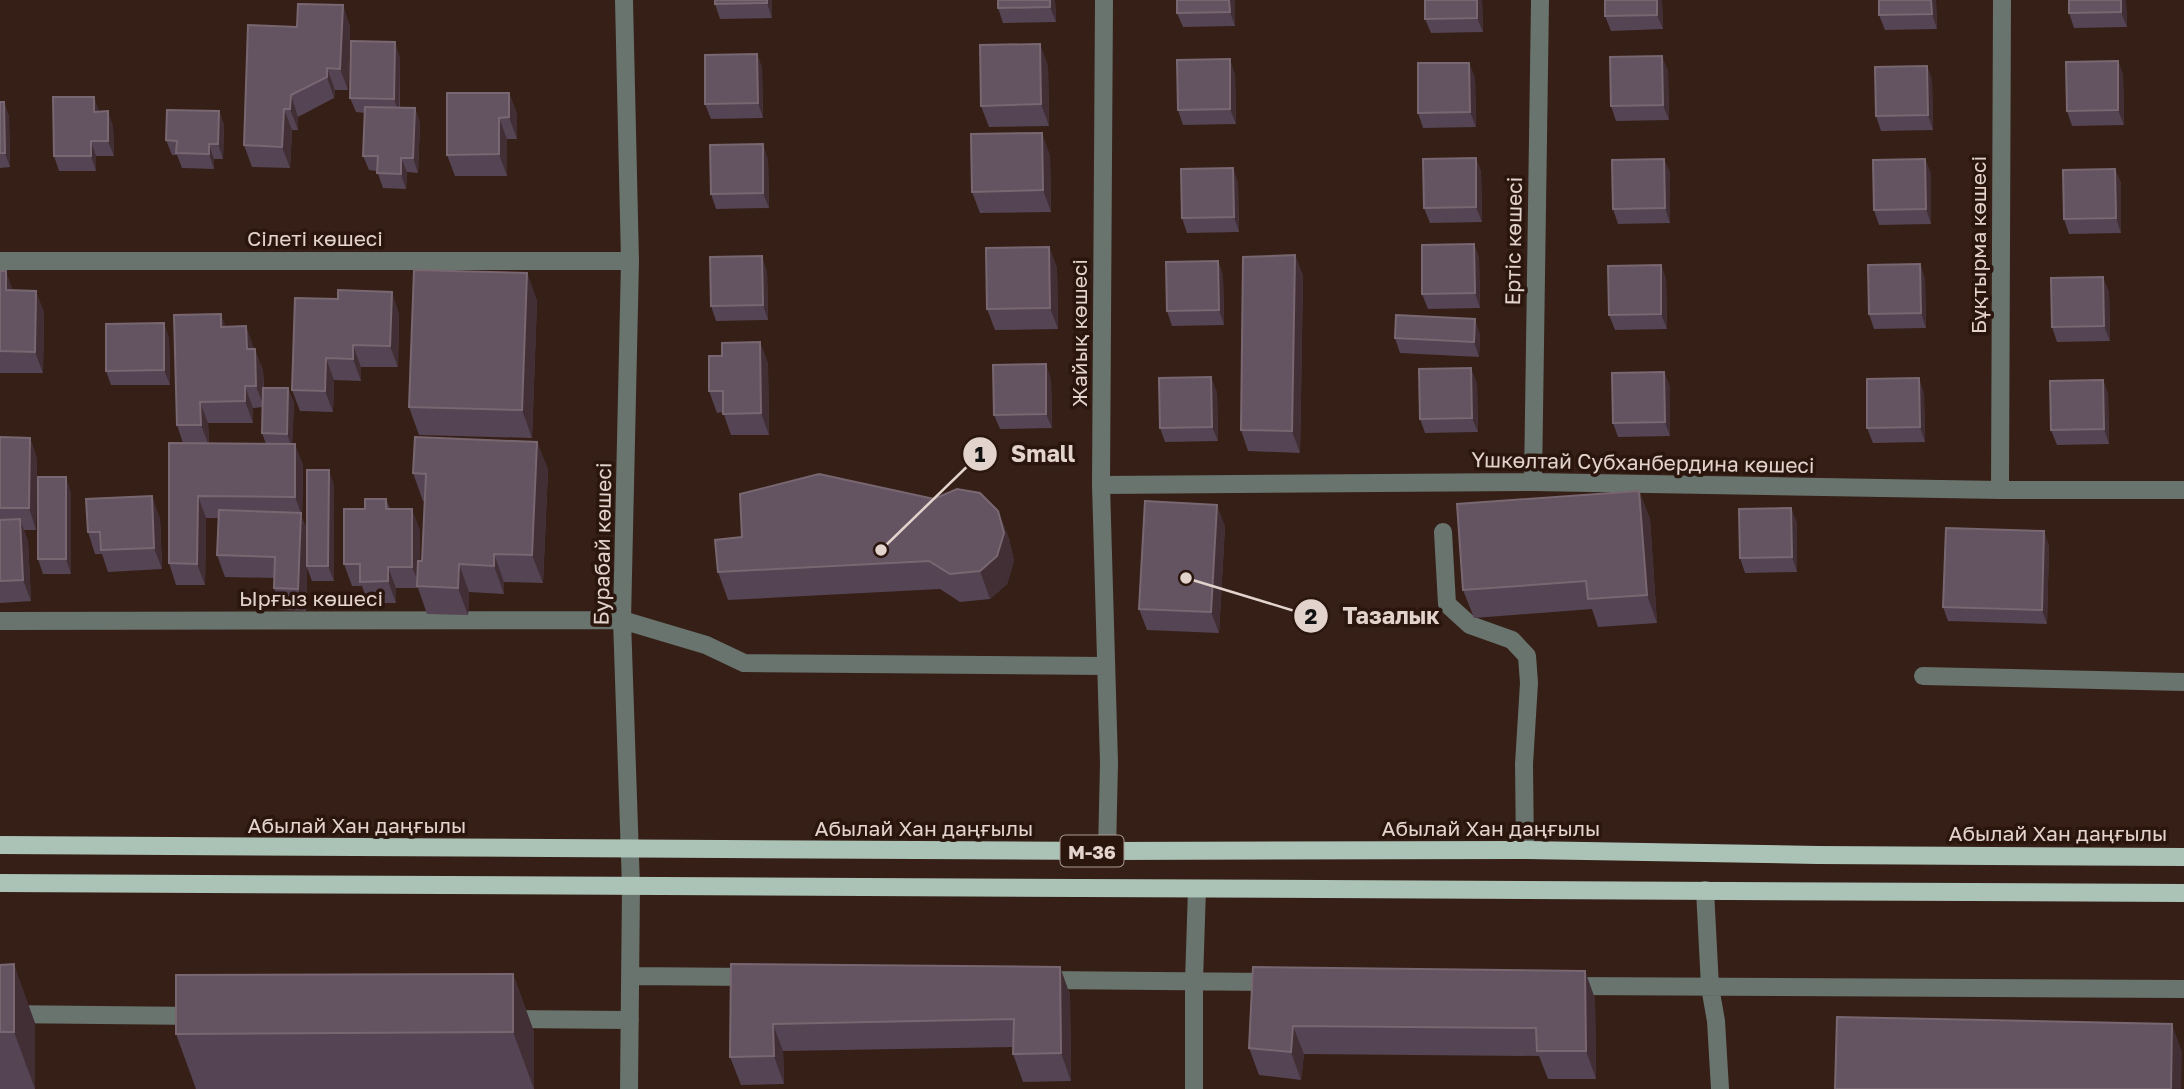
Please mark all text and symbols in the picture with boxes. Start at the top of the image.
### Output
street label: Бұқтырма көшесі [1965,156,1991,334]
street label: Ертіс көшесі [1499,176,1527,306]
street label: Сілеті көшесі [247,225,383,251]
street label: Жайық көшесі [1066,259,1092,407]
callout: Small [962,432,1089,476]
text: Small [1011,439,1075,467]
text: 1 [975,441,986,467]
street label: Үшкөлтай Субханбердина көшесі [1471,446,1815,478]
street label: Бурабай көшесі [588,462,616,626]
street label: Ырғыз көшесі [239,585,383,611]
callout: Тазалык [1293,594,1453,638]
text: Тазалык [1342,601,1440,629]
text: 2 [1305,603,1318,629]
street label: Абылай Хан даңғылы [248,812,466,838]
street label: Абылай Хан даңғылы [815,815,1033,841]
street label: Абылай Хан даңғылы [1382,815,1600,841]
street label: Абылай Хан даңғылы [1949,820,2167,846]
road number: M-36 [1060,836,1124,866]

